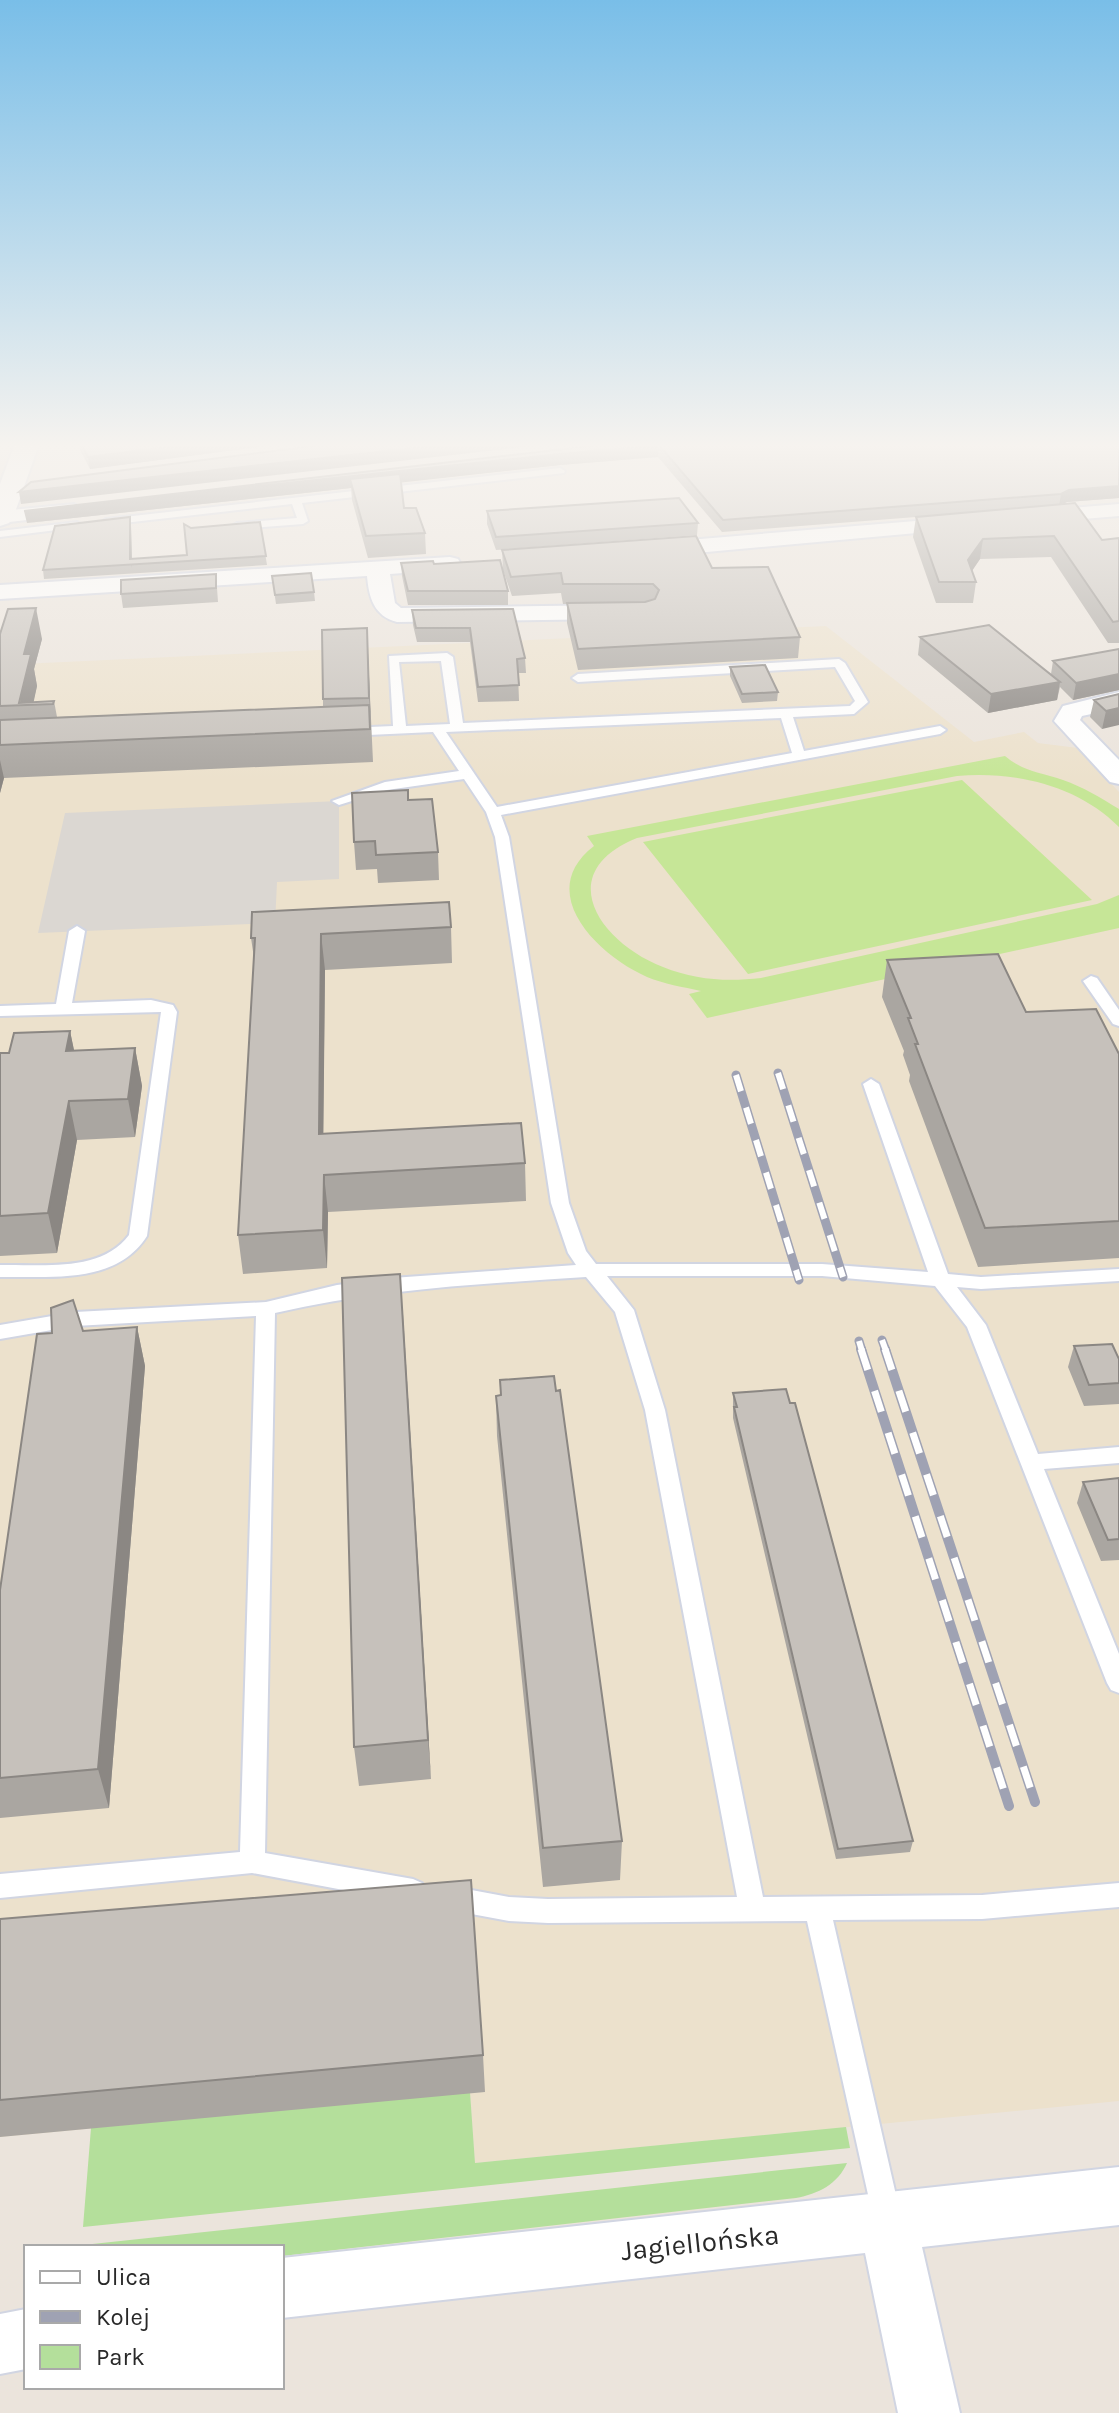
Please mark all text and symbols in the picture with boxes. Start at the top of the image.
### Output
street label: Jagiellońska [619,2218,781,2267]
legend [24,2245,284,2389]
text: Ulica [96,2263,151,2291]
text: Kolej [96,2303,150,2331]
text: Park [96,2343,145,2371]

